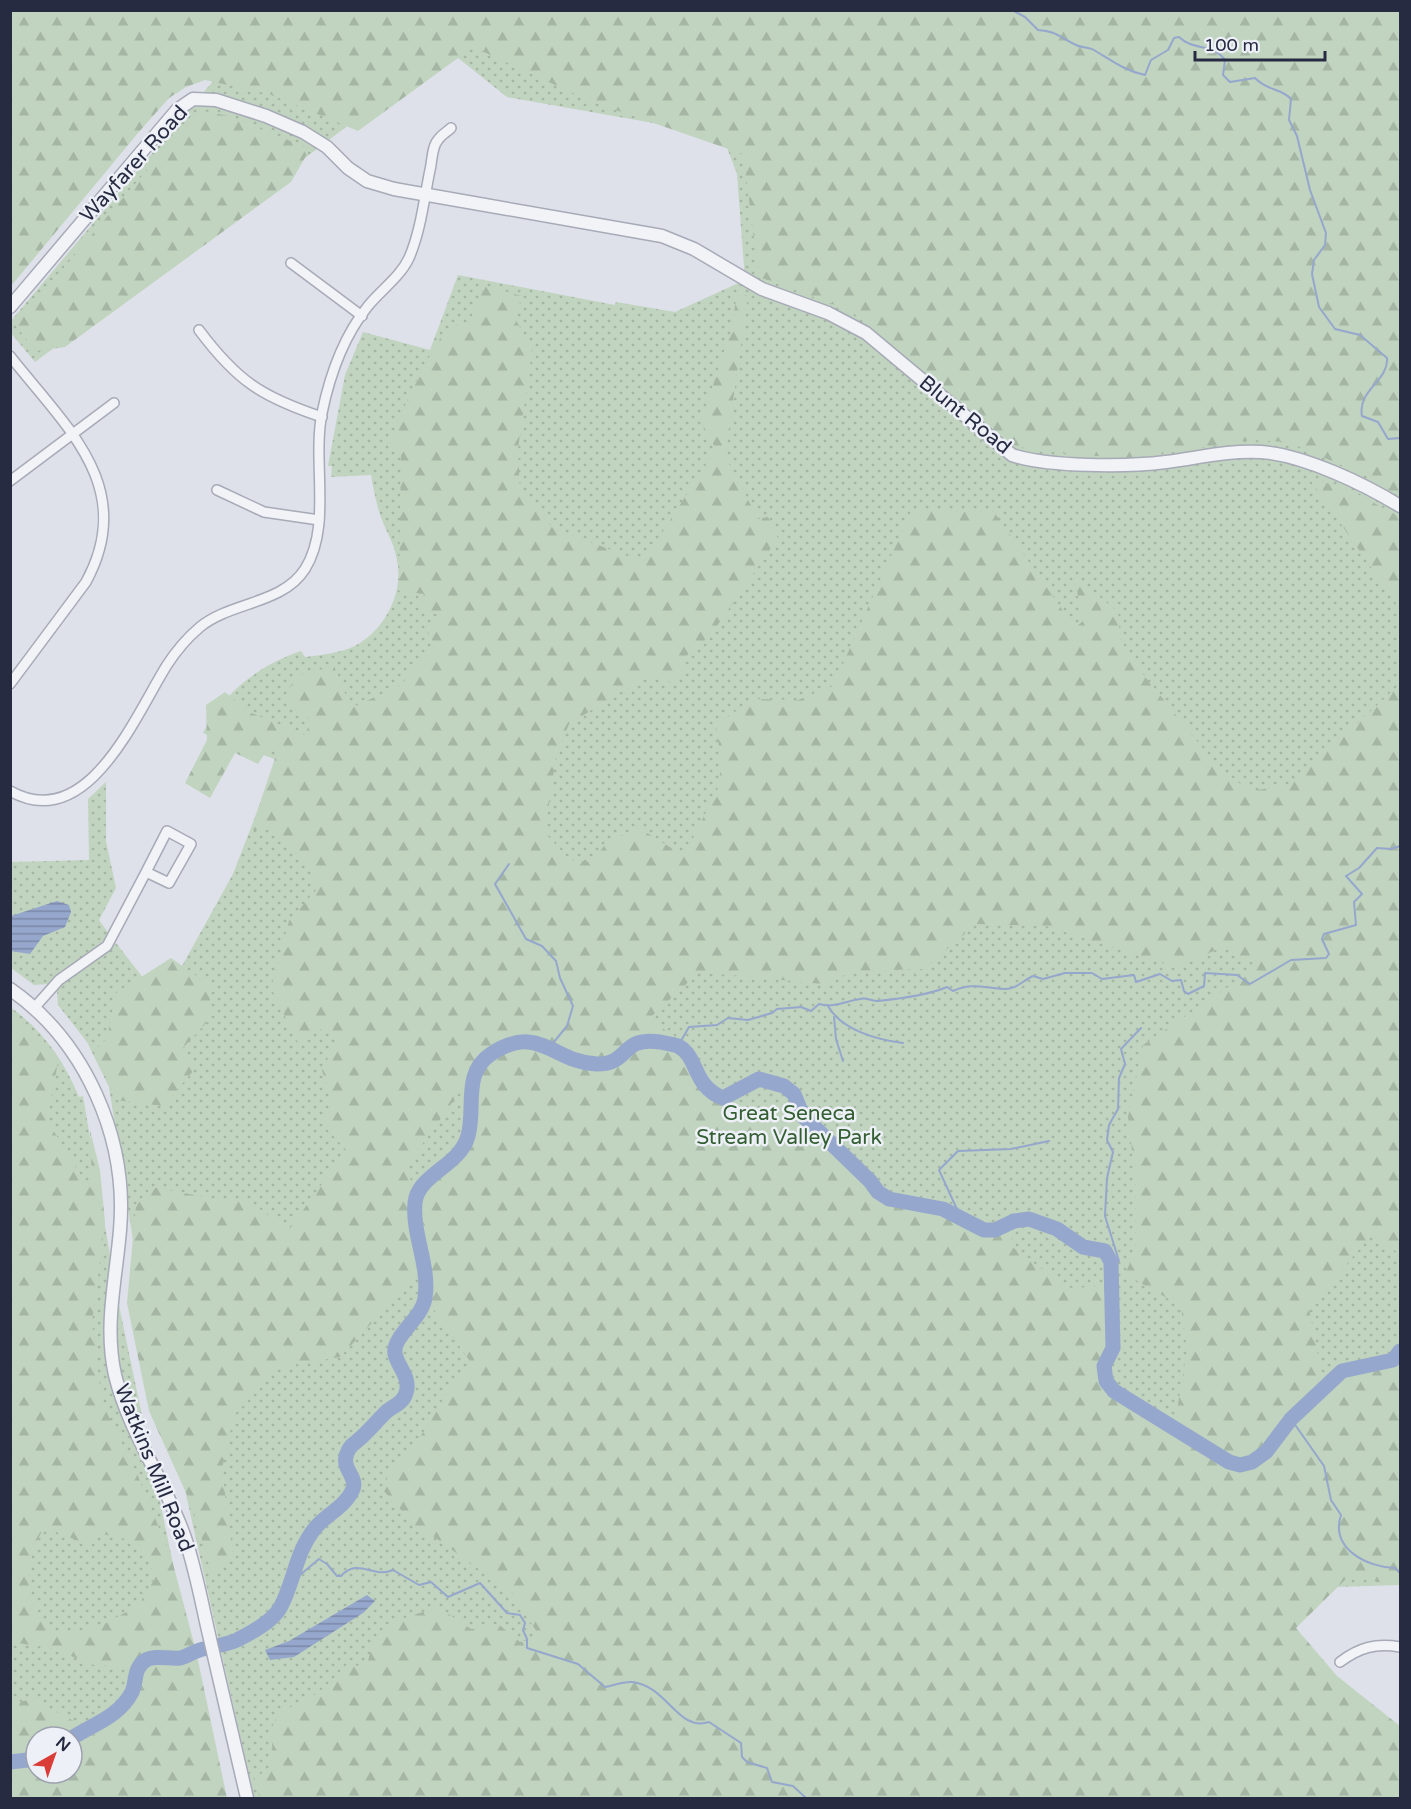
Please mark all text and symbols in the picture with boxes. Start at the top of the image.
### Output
scale bar [1195,24,1326,62]
text: 100 m [1204,34,1259,56]
street label: Wayfarer Road [75,100,193,228]
street label: Blunt Road [914,370,1016,460]
park label: Great Seneca Stream Valley Park [696,1101,882,1150]
street label: Watkins Mill Road [109,1380,199,1556]
north arrow [24,1725,84,1785]
text: N [52,1732,74,1756]

